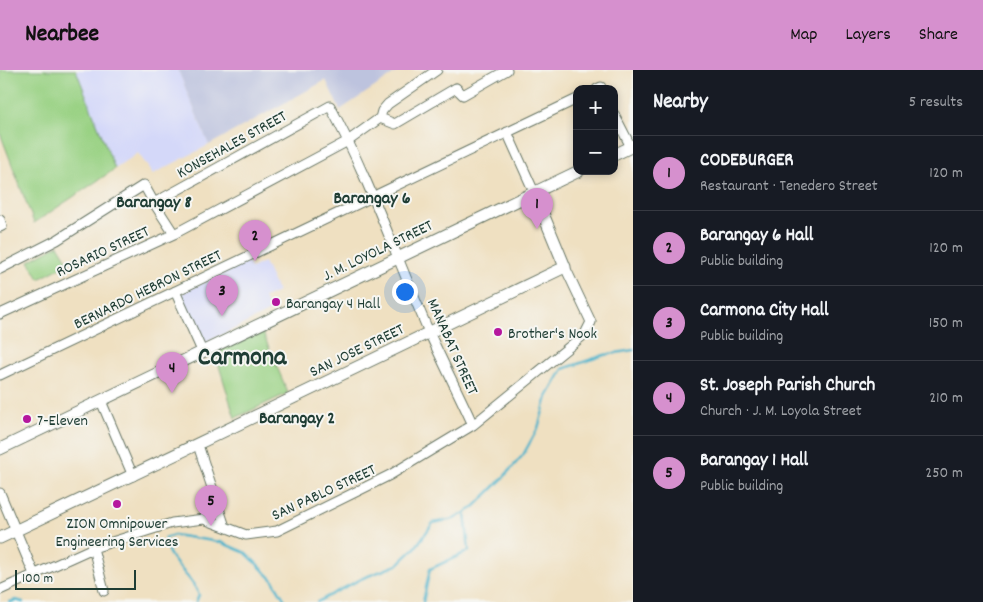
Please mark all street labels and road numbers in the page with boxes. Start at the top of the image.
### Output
street label: KONSEHALES STREET [173,105,292,185]
street label: J. M. LOYOLA STREET [319,214,437,288]
street label: ROSARIO STREET [53,220,154,284]
street label: BERNARDO HEBRON STREET [70,244,226,336]
street label: MANABAT STREET [420,295,483,399]
street label: SAN JOSE STREET [306,318,409,384]
street label: SAN PABLO STREET [268,459,380,527]

